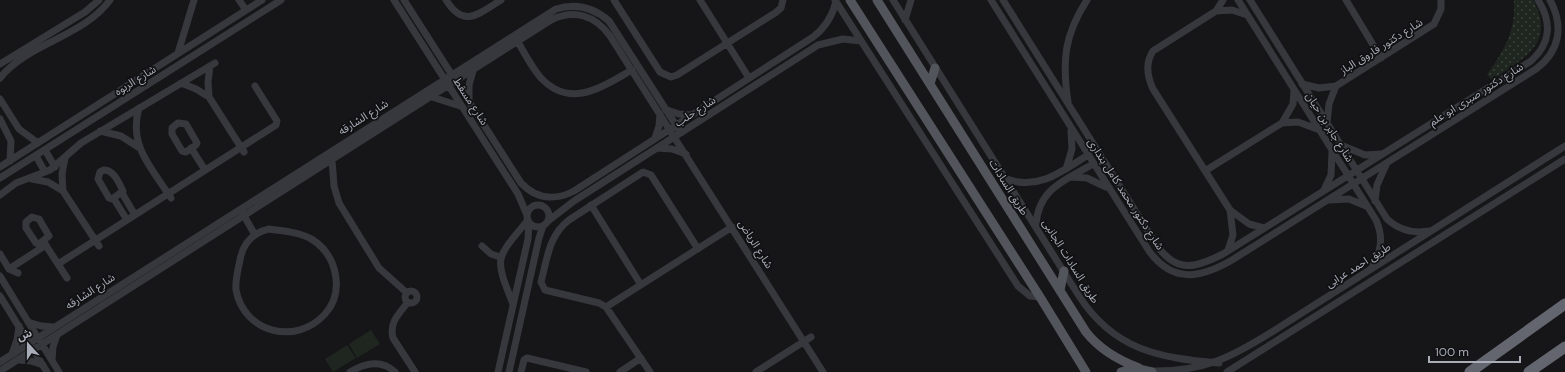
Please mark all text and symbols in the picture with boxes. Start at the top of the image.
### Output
street label: شارع دكتور فاروق الباز [1336,15,1426,79]
street label: شارع دكتور صبرى ابو علم [1426,59,1527,130]
street label: شارع الربوه [112,62,159,99]
street label: شارع مسقط [450,75,492,128]
street label: شارع جابر بن حيان [1302,90,1357,165]
street label: شارع حلب [672,92,719,130]
street label: شارع الشارقه [335,96,391,139]
street label: شارع دكتور محمد كامل بندارى [1084,136,1168,253]
street label: طريق السادات [986,156,1032,218]
street label: طريق السادات الجانبى [1039,216,1103,306]
street label: شارع الرياض [735,217,777,272]
street label: طريق احمد عرابى [1323,239,1393,291]
street label: شارع الشارقه [63,270,118,313]
north arrow [8,324,48,364]
text: ش [15,325,34,344]
scale bar [1429,338,1520,364]
text: 100 m [1435,344,1469,360]

